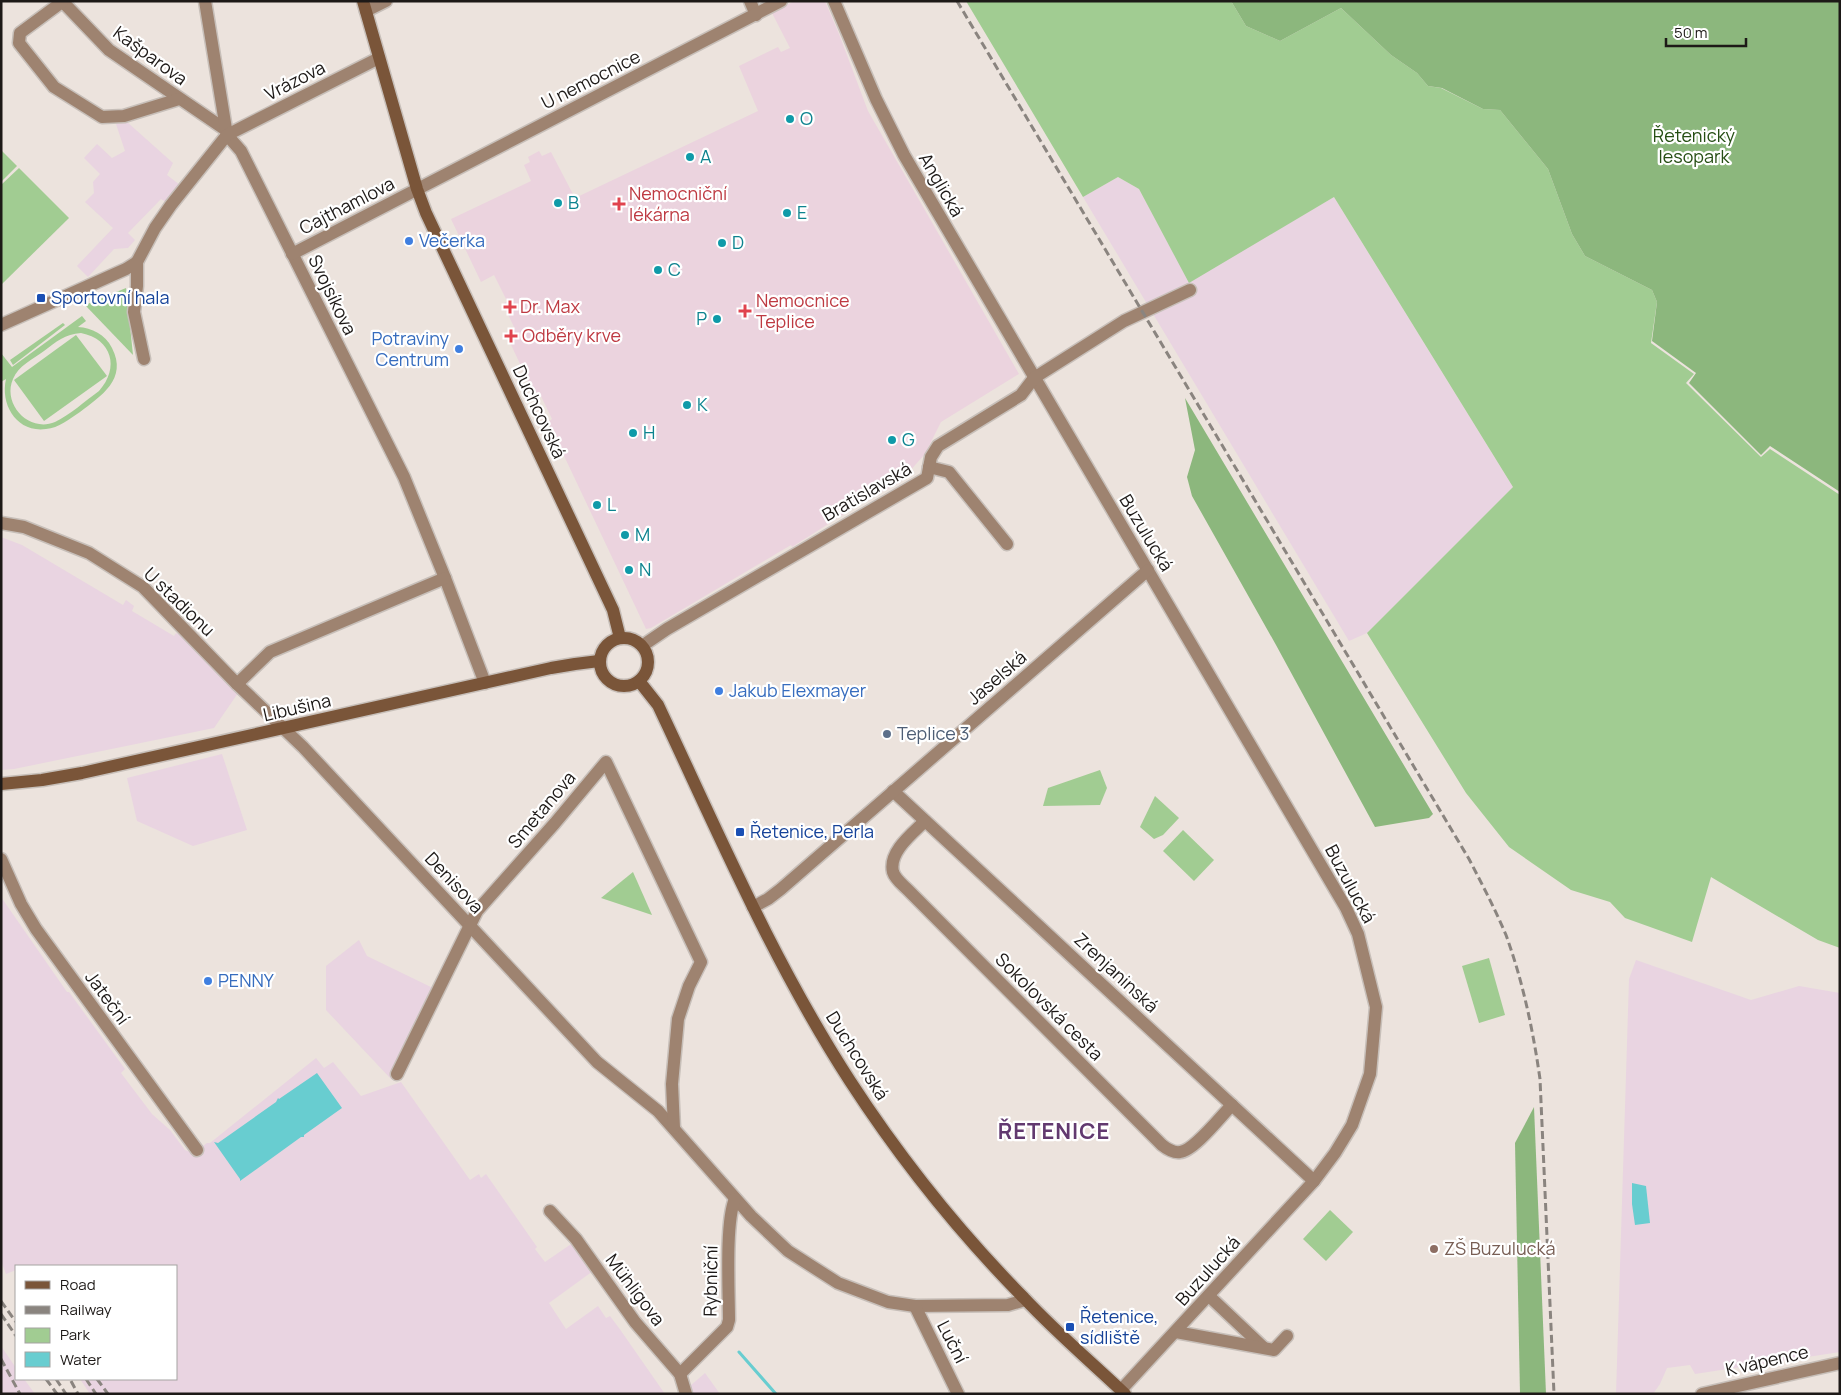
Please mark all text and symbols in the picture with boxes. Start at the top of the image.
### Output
scale bar [1666,15,1746,47]
street label: Kašparova [109,20,192,90]
text: 50 m [1674,22,1708,43]
street label: U nemocnice [537,44,644,114]
street label: Vrázova [260,55,329,105]
place label: O [800,106,813,130]
marker: O [784,113,796,125]
park label: Řetenický lesopark [1653,123,1736,168]
place label: A [700,144,712,168]
street label: Anglická [914,148,970,221]
marker: A [684,151,696,163]
street label: Cajthamlova [295,171,398,239]
place label: Nemocniční lékárna [629,181,727,226]
place label: B [568,190,579,214]
marker: B [552,197,564,209]
marker: Nemocniční lékárna [613,198,625,210]
place label: E [797,200,807,224]
marker: E [781,207,793,219]
place label: Večerka [419,228,485,252]
place label: D [732,230,744,254]
marker: Večerka [403,235,415,247]
marker: D [716,237,728,249]
street label: Svojsíkova [303,250,363,339]
place label: C [668,257,681,281]
marker: C [652,264,664,276]
place label: Sportovní hala [51,285,170,309]
place label: Nemocnice Teplice [756,288,850,333]
marker: Sportovní hala [35,292,47,304]
place label: Dr. Max [520,294,580,318]
marker: Dr. Max [504,301,516,313]
marker: Nemocnice Teplice [738,304,752,318]
place label: P [696,306,707,330]
marker: P [711,313,723,325]
place label: Odběry krve [522,323,621,347]
place label: Potraviny Centrum [371,326,449,371]
marker: Odběry krve [504,329,518,343]
marker: Potraviny Centrum [453,343,465,355]
street label: Duchcovská [508,361,572,462]
place label: K [697,392,708,416]
marker: K [681,399,693,411]
place label: H [643,420,655,444]
marker: H [627,427,639,439]
place label: G [902,427,915,451]
marker: G [886,434,898,446]
street label: Bratislavská [818,456,915,526]
street label: Buzulucká [1114,490,1179,575]
place label: L [607,492,616,516]
marker: L [591,499,603,511]
place label: M [635,522,650,546]
marker: M [619,529,631,541]
place label: N [639,557,651,581]
street label: U stadionu [139,561,220,641]
marker: N [623,564,635,576]
street label: Jaselská [962,645,1031,710]
place label: Jakub Elexmayer [729,678,867,702]
marker: Jakub Elexmayer [713,685,725,697]
street label: Libušina [260,688,333,726]
place label: Teplice 3 [897,721,969,745]
marker: Teplice 3 [881,728,893,740]
street label: Smetanova [502,766,580,853]
place label: Řetenice, Perla [750,819,874,843]
marker: Řetenice, Perla [734,826,746,838]
street label: Buzulucká [1320,840,1382,927]
street label: Denisova [420,846,489,918]
street label: Zrenjaninská [1069,927,1164,1017]
street label: Sokolovská cesta [991,947,1109,1065]
street label: Jateční [80,966,135,1029]
place label: PENNY [218,968,275,992]
marker: PENNY [202,975,214,987]
street label: Duchcovská [821,1006,895,1104]
district label: ŘETENICE [998,1116,1110,1146]
street label: Buzulucká [1170,1230,1245,1310]
place label: ZŠ Buzulucká [1444,1236,1555,1260]
marker: ZŠ Buzulucká [1428,1243,1440,1255]
street label: Rybniční [697,1245,723,1317]
street label: Mühligova [601,1248,671,1330]
legend [15,1265,178,1380]
text: Road [60,1274,96,1295]
text: Railway [60,1299,112,1320]
place label: Řetenice, sídliště [1080,1304,1159,1349]
street label: Luční [932,1316,974,1367]
marker: Řetenice, sídliště [1064,1321,1076,1333]
text: Park [60,1324,90,1345]
street label: K vápence [1723,1339,1811,1381]
text: Water [60,1349,102,1370]

